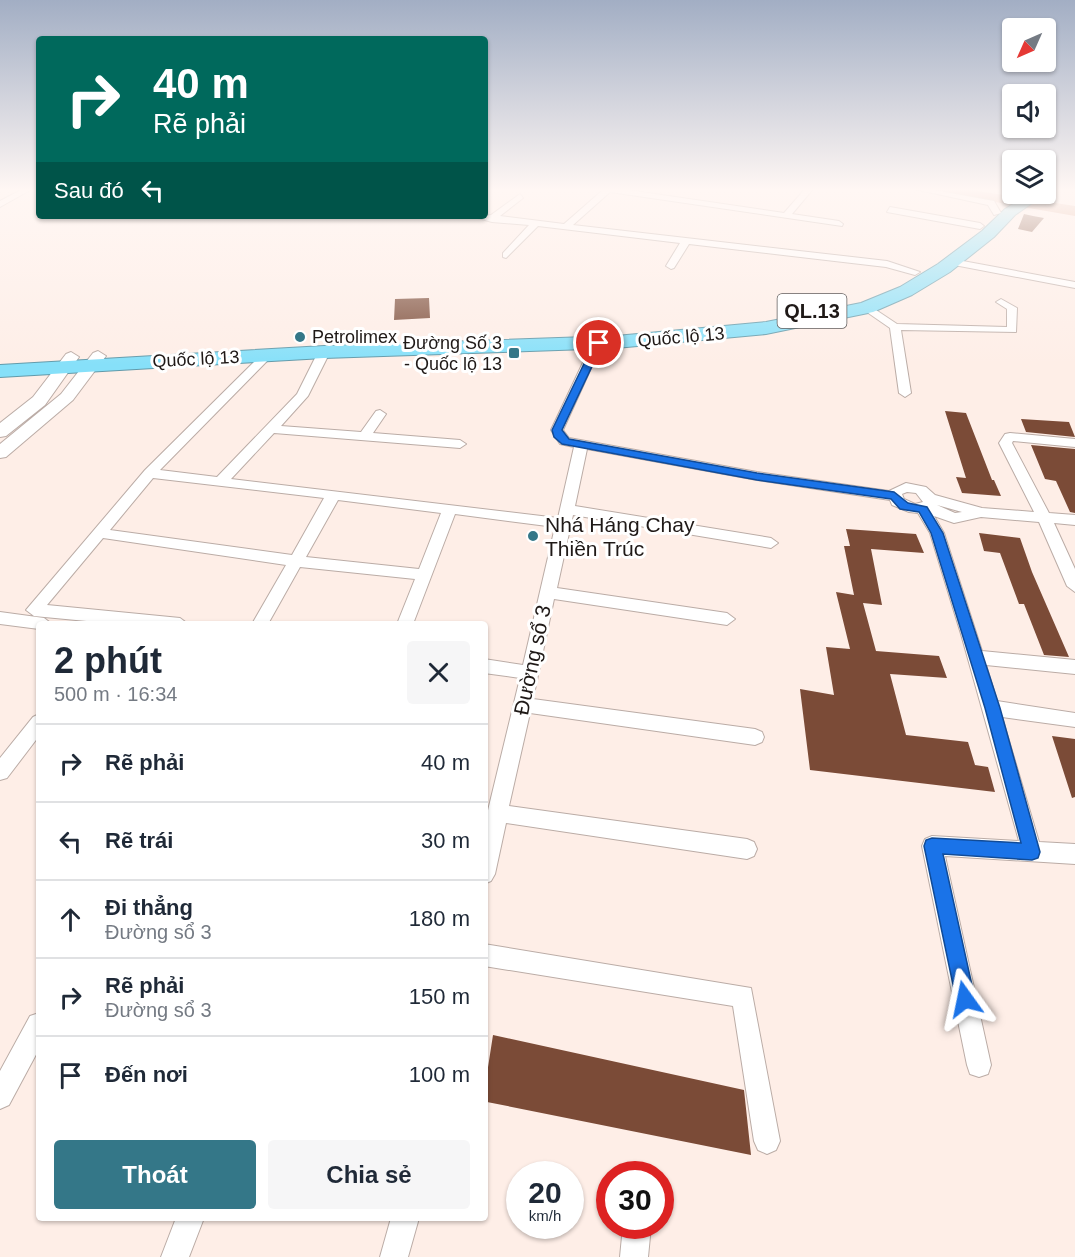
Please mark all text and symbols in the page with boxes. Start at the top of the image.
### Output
north arrow [1002,18,1056,72]
map controls [1002,18,1056,204]
icon: right [54,60,132,138]
text: 40 m [153,60,249,107]
button: sound [1002,84,1056,138]
text: Rẽ phải [153,109,246,139]
button: layers [1002,150,1056,204]
icon: left [136,174,169,207]
text: Sau đó [54,178,124,203]
road number: QL.13 [778,294,846,328]
pin [573,317,624,368]
street label: Quốc lộ 13 [637,323,725,351]
icon: arrive [582,326,615,359]
place label: Petrolimex [312,327,397,347]
marker: Petrolimex [293,330,307,344]
place label: Đường Số 3 - Quốc lộ 13 [403,333,502,374]
marker: Đường Số 3 - Quốc lộ 13 [507,346,521,360]
street label: Quốc lộ 13 [152,347,240,371]
place label: Nhá Háng Chay Thiền Trúc [545,513,695,560]
marker: Nhá Háng Chay Thiền Trúc [526,529,540,543]
street label: Đường sổ 3 [509,603,555,717]
text: 2 phút [54,640,162,681]
button: close [407,641,470,704]
text: 500 m · 16:34 [54,683,177,705]
icon: right [54,747,87,780]
text: Rẽ phải [105,750,184,775]
text: 40 m [421,750,470,775]
icon: left [54,825,87,858]
text: Rẽ trái [105,828,173,853]
text: 30 m [421,828,470,853]
text: Đi thẳng [105,895,193,920]
icon: ahead [54,903,87,936]
text: 180 m [409,906,470,931]
text: Đường sổ 3 [105,921,212,943]
position arrow [933,967,997,1031]
text: Rẽ phải [105,973,184,998]
icon: right [54,981,87,1014]
text: 150 m [409,984,470,1009]
text: Đường sổ 3 [105,999,212,1021]
icon: arrive [54,1059,87,1092]
text: Đến nơi [105,1062,188,1087]
text: 100 m [409,1062,470,1087]
button: Thoát [54,1140,256,1209]
button: Chia sẻ [268,1140,470,1209]
speed limit sign: 30 [596,1161,674,1239]
text: 20 [528,1176,562,1209]
text: km/h [529,1207,561,1224]

